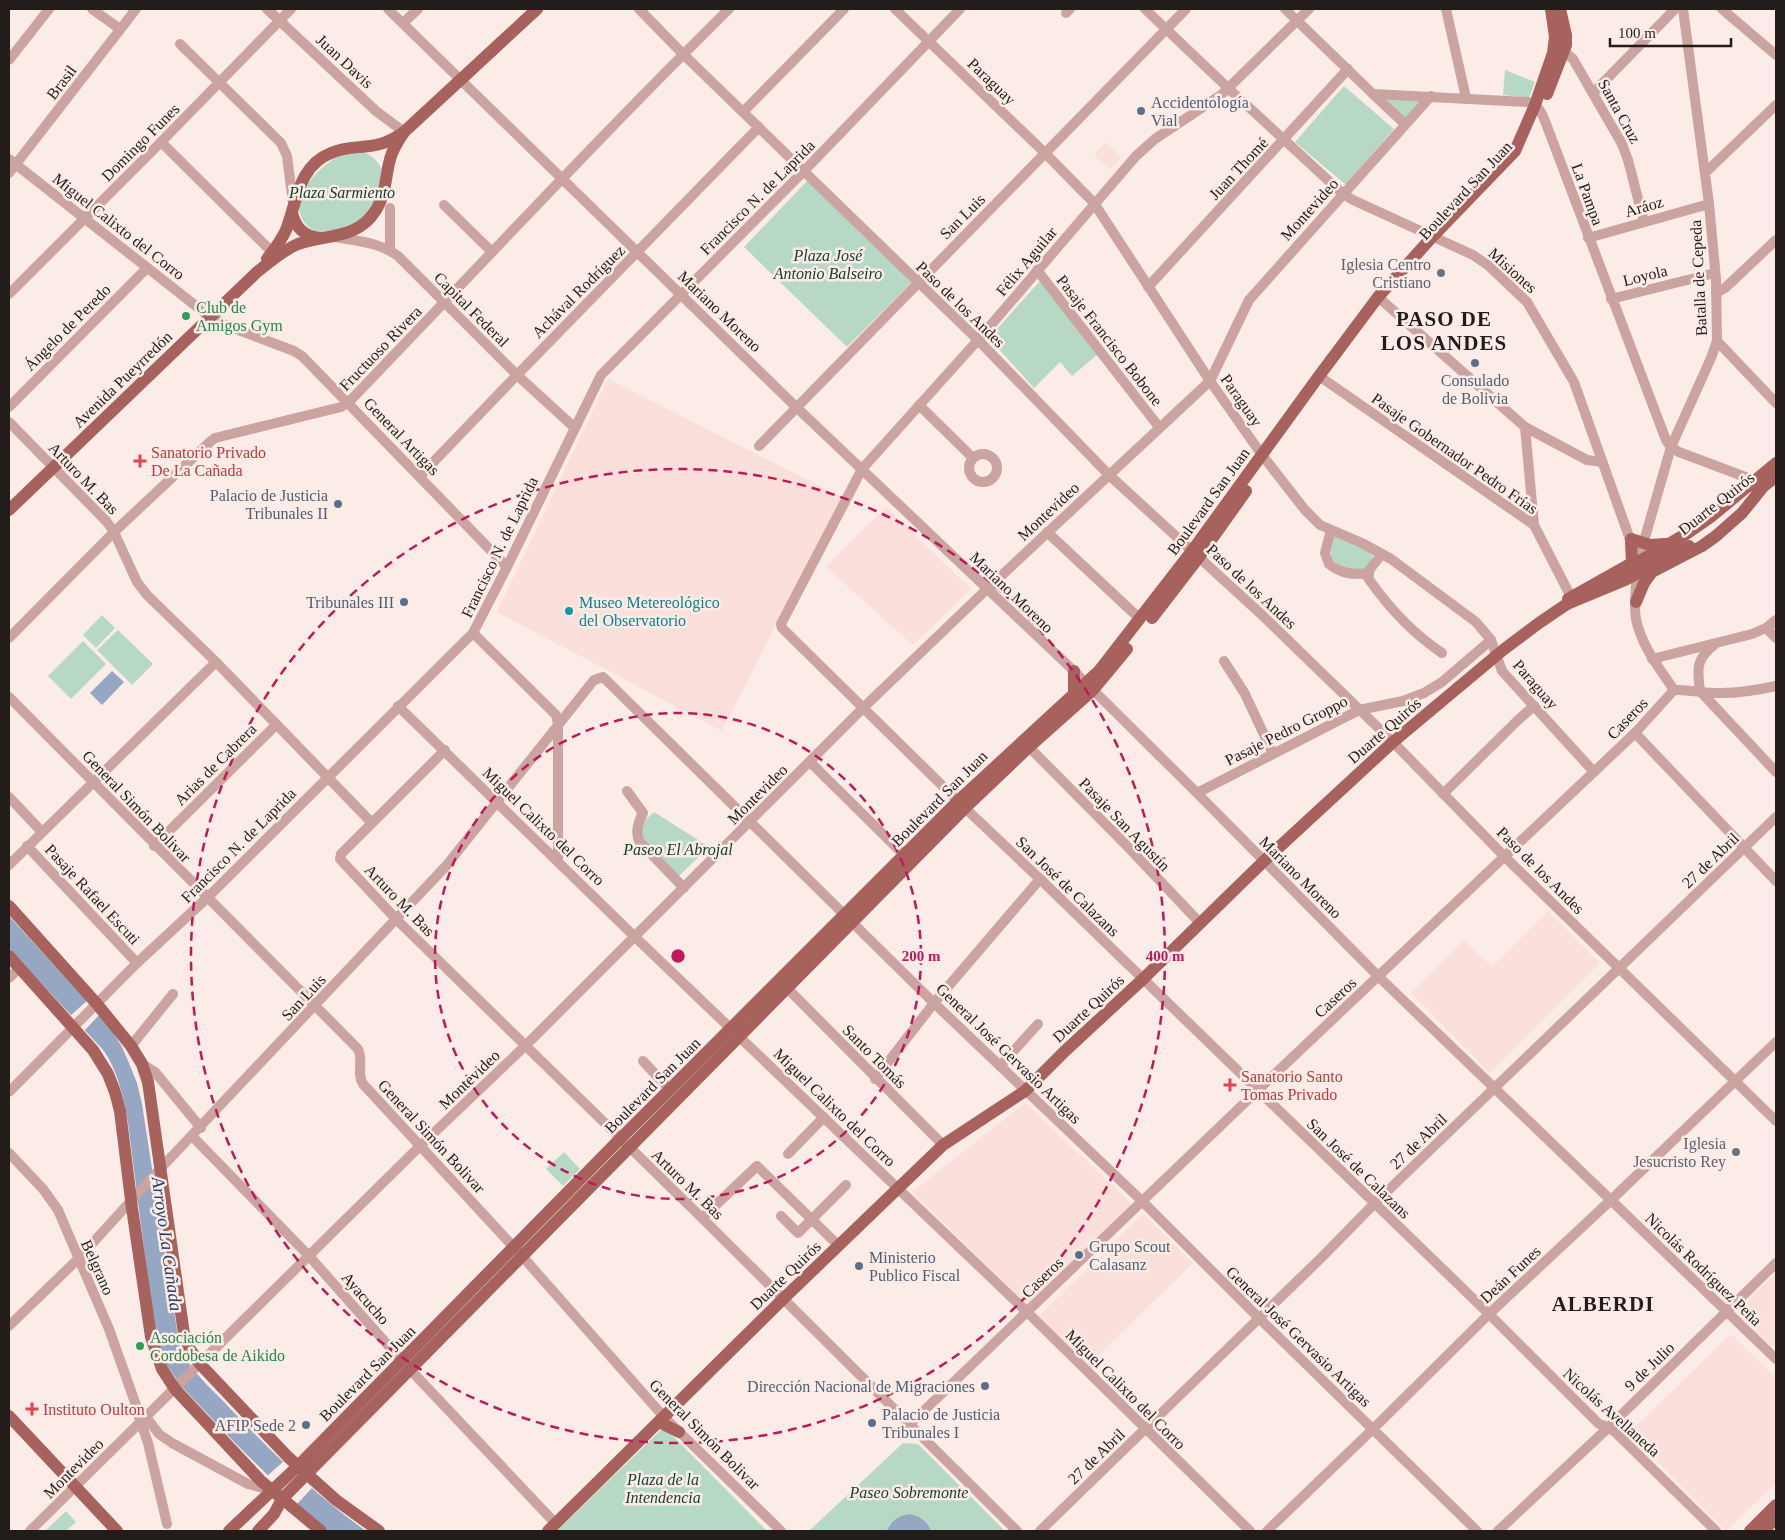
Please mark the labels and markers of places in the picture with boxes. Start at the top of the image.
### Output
place label: Accidentología Vial [1151,94,1249,129]
marker: Accidentología Vial [1135,105,1147,117]
place label: Iglesia Centro Cristiano [1341,256,1431,291]
marker: Iglesia Centro Cristiano [1435,267,1447,279]
place label: Club de Amigos Gym [196,299,283,335]
marker: Club de Amigos Gym [180,310,192,322]
marker: Consulado de Bolivia [1469,357,1481,369]
place label: Consulado de Bolivia [1441,372,1509,407]
place label: Sanatorio Privado De La Cañada [151,444,266,479]
marker: Sanatorio Privado De La Cañada [133,454,147,468]
place label: Palacio de Justicia Tribunales II [210,487,328,522]
marker: Palacio de Justicia Tribunales II [332,498,344,510]
place label: Tribunales III [306,594,394,611]
place label: Museo Metereológico del Observatorio [579,594,720,629]
marker: Tribunales III [398,596,410,608]
marker: Museo Metereológico del Observatorio [563,605,575,617]
centre of rings [669,947,687,965]
place label: Sanatorio Santo Tomas Privado [1241,1068,1343,1103]
marker: Sanatorio Santo Tomas Privado [1223,1078,1237,1092]
place label: Iglesia Jesucristo Rey [1633,1135,1726,1171]
marker: Iglesia Jesucristo Rey [1730,1146,1742,1158]
place label: Grupo Scout Calasanz [1089,1238,1171,1273]
place label: Ministerio Publico Fiscal [869,1249,961,1284]
marker: Grupo Scout Calasanz [1073,1249,1085,1261]
marker: Ministerio Publico Fiscal [853,1260,865,1272]
place label: Asociación Cordobesa de Aikido [150,1329,285,1364]
marker: Asociación Cordobesa de Aikido [134,1340,146,1352]
place label: Dirección Nacional de Migraciones [747,1378,975,1396]
marker: Dirección Nacional de Migraciones [979,1380,991,1392]
place label: Instituto Oulton [43,1401,145,1418]
marker: Instituto Oulton [25,1402,39,1416]
place label: Palacio de Justicia Tribunales I [882,1406,1000,1441]
place label: AFIP Sede 2 [215,1417,296,1434]
marker: Palacio de Justicia Tribunales I [866,1417,878,1429]
marker: AFIP Sede 2 [300,1419,312,1431]

